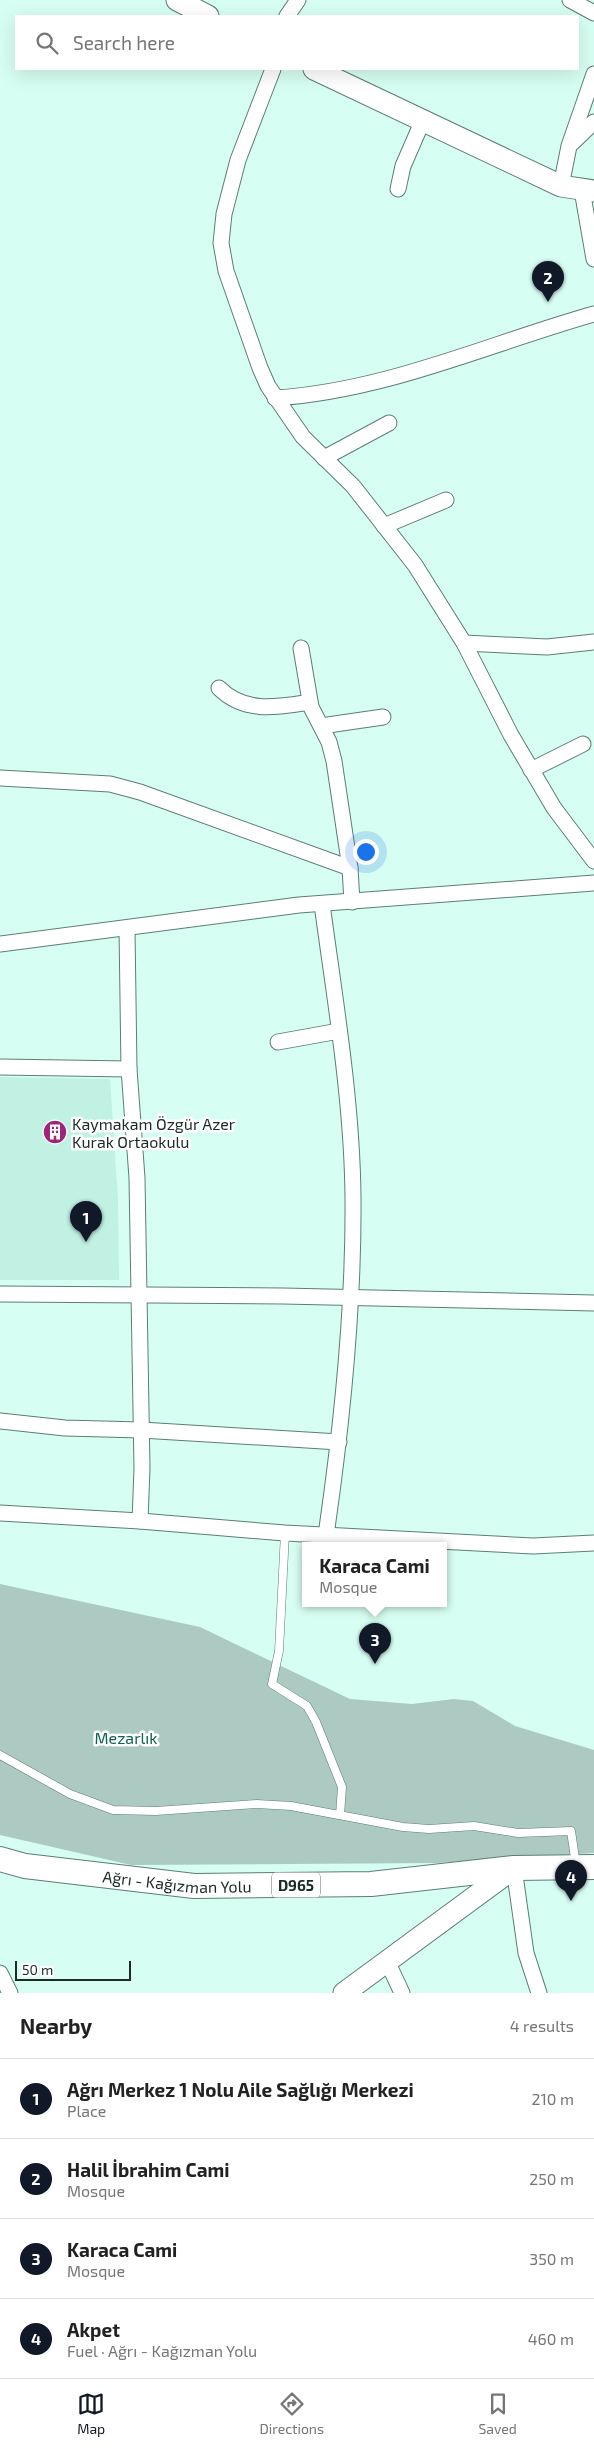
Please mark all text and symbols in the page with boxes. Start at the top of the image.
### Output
search box [15,15,579,70]
icon: search [33,29,61,57]
text: Search here [73,31,175,54]
pin: 2 [532,261,564,302]
your location [353,839,379,865]
place label: Kaymakam Özgür Azer Kurak Ortaokulu [72,1114,236,1151]
building icon: Kaymakam Özgür Azer Kurak Ortaokulu [42,1119,68,1145]
pin: 1 [70,1201,102,1242]
popup [302,1542,447,1607]
text: Karaca Cami [319,1554,430,1577]
text: Mosque [319,1577,377,1596]
pin: 3 [359,1623,391,1664]
park label: Mezarlık [95,1728,157,1747]
pin: 4 [555,1860,587,1901]
street label: Ağrı - Kağızman Yolu [102,1866,252,1896]
road number: D965 [272,1872,320,1898]
scale bar [15,1958,131,1981]
text: 50 m [22,1961,53,1978]
text: Nearby [20,2013,92,2038]
text: 4 results [510,2016,574,2035]
text: Ağrı Merkez 1 Nolu Aile Sağlığı Merkezi [67,2078,414,2101]
text: 1 [33,2089,39,2108]
text: 210 m [531,2089,574,2108]
text: Place [67,2101,106,2120]
text: Halil İbrahim Cami [67,2158,230,2181]
text: 2 [31,2169,41,2188]
text: 250 m [529,2169,574,2188]
text: Mosque [67,2181,125,2200]
text: Karaca Cami [67,2238,177,2261]
text: 3 [31,2249,41,2268]
text: 350 m [529,2249,574,2268]
text: Mosque [67,2261,125,2280]
text: Akpet [67,2318,120,2341]
text: 4 [31,2329,41,2348]
text: 460 m [528,2329,574,2348]
text: Fuel · Ağrı - Kağızman Yolu [67,2341,257,2360]
tab: Map [77,2390,105,2437]
tab: Directions [260,2390,324,2437]
tab: Saved [478,2390,517,2437]

